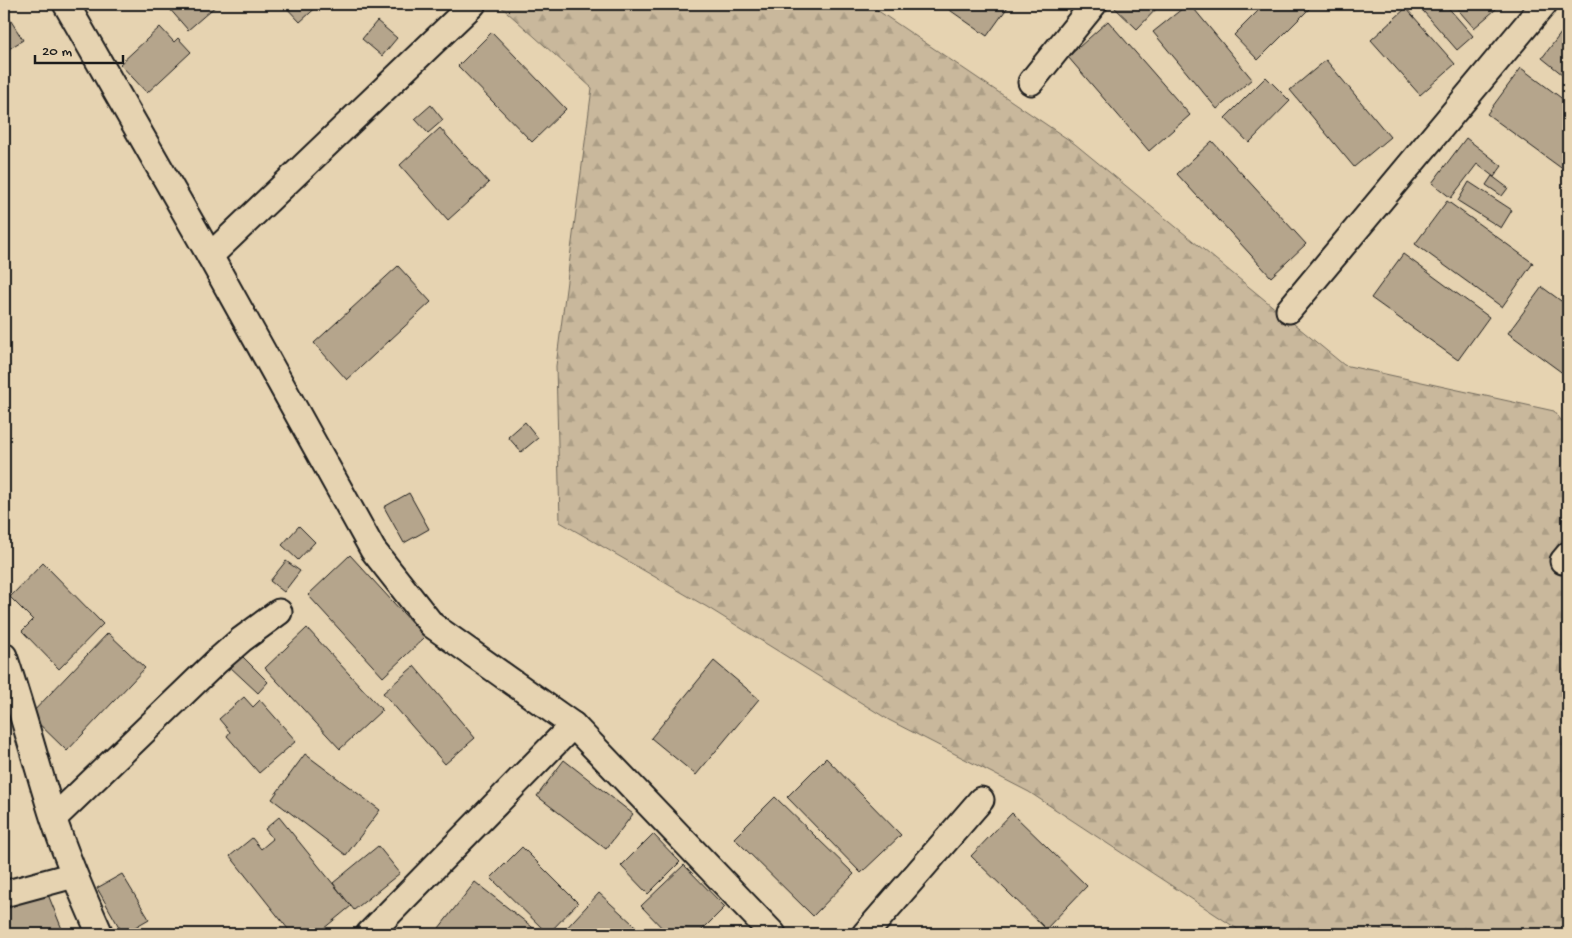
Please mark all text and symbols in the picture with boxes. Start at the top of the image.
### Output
scale bar [35,32,122,64]
text: 20 m [42,43,72,61]

